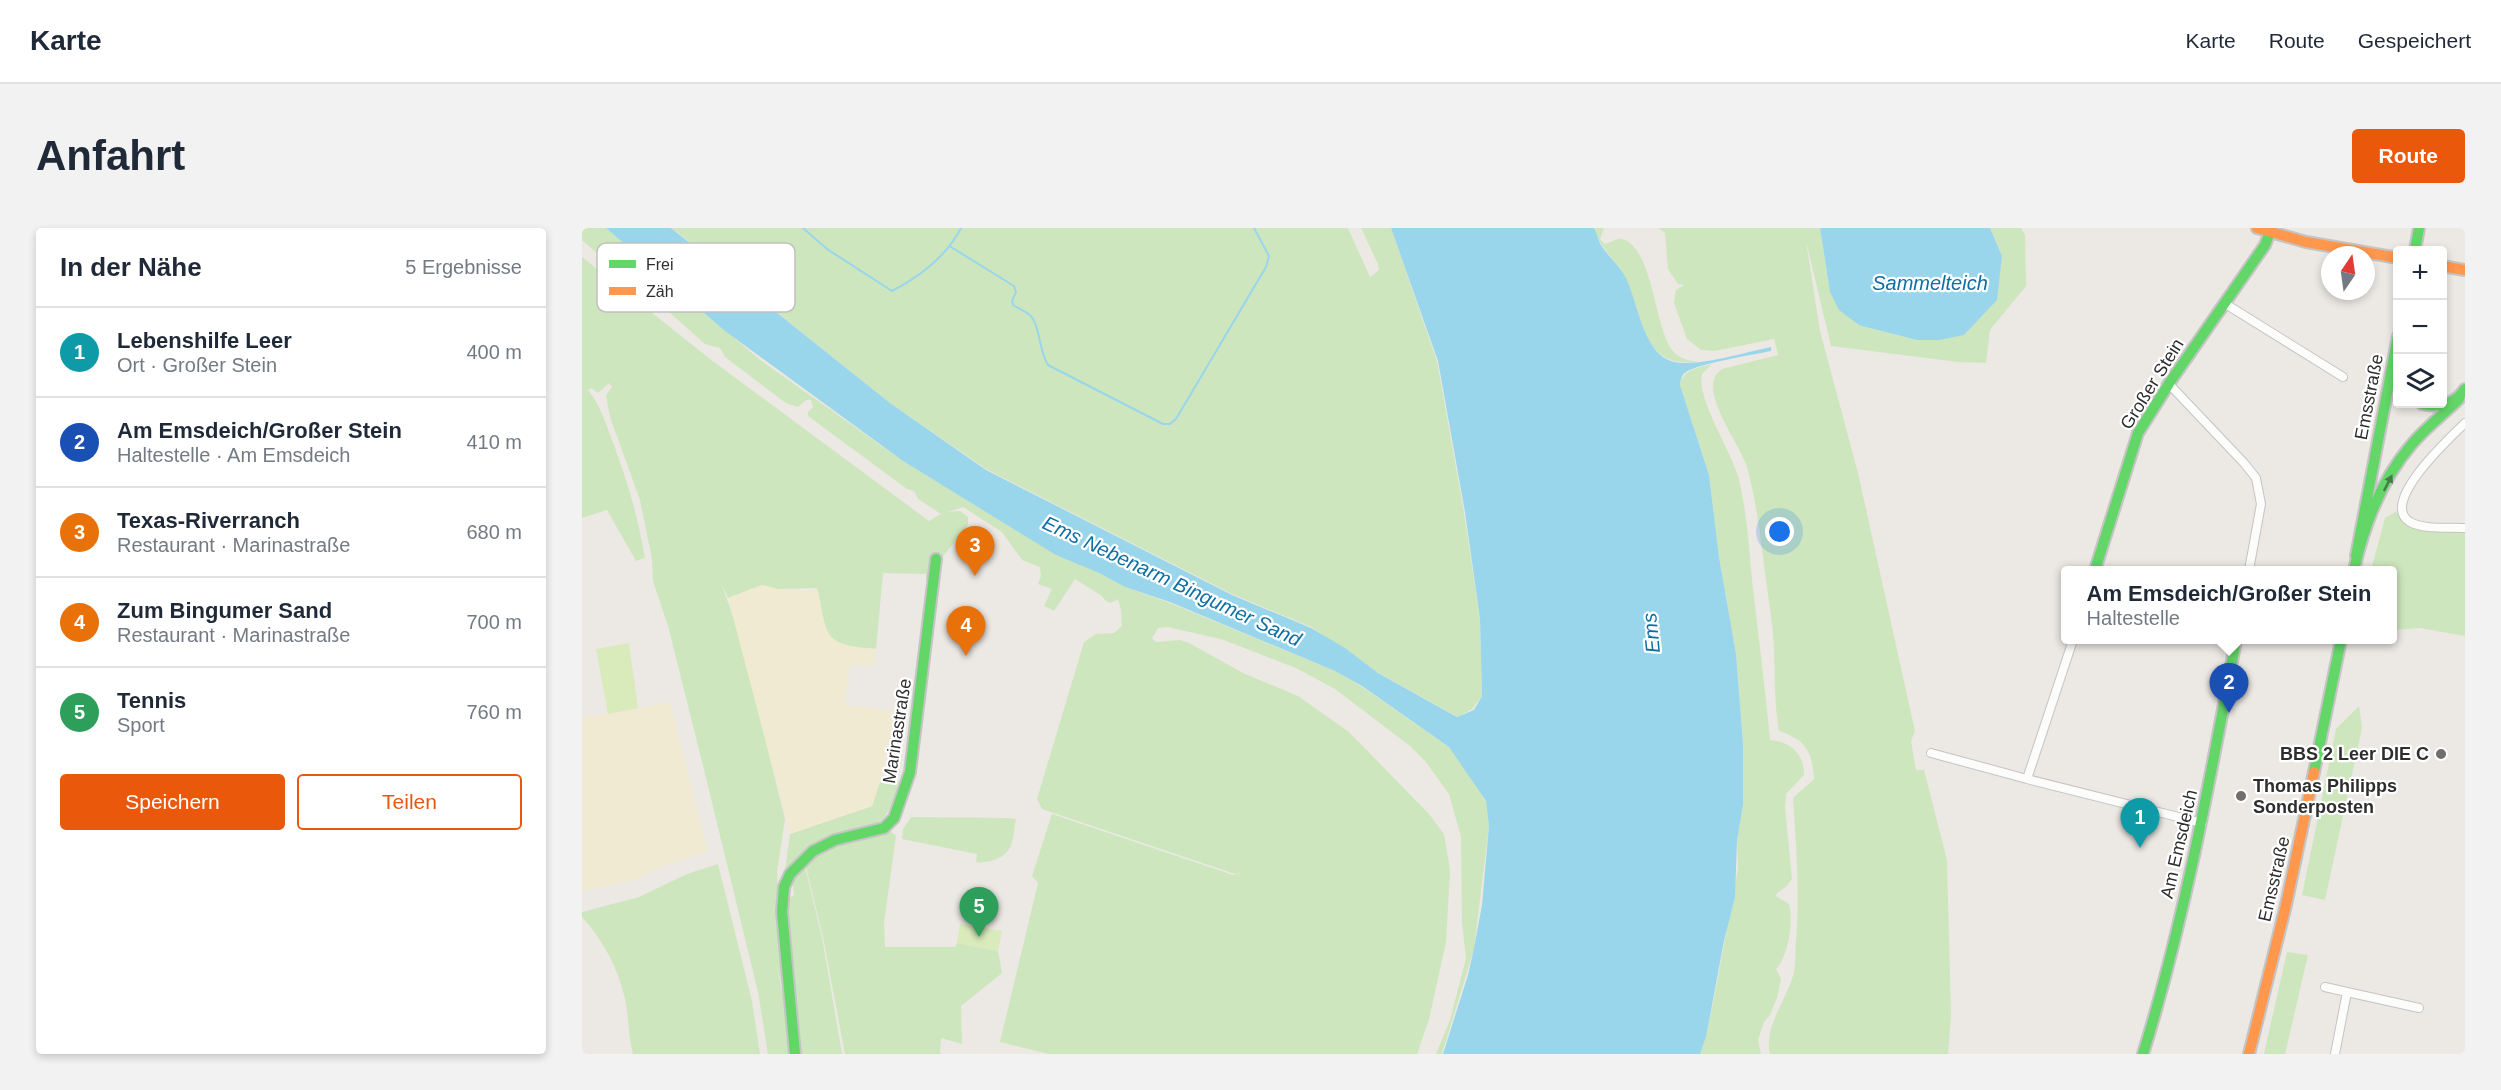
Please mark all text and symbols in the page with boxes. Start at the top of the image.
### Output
text: Karte [30,25,102,56]
text: Karte [2186,29,2236,52]
text: Route [2269,29,2325,52]
text: Gespeichert [2358,29,2471,52]
button: Route [2352,129,2465,183]
text: Anfahrt [36,132,185,179]
legend [597,243,795,312]
north arrow [2321,246,2375,300]
map controls [2393,246,2447,408]
button: + [2393,246,2447,300]
text: In der Nähe [60,252,202,282]
text: 5 Ergebnisse [405,256,522,278]
text: Frei [646,256,674,273]
water label: Sammelteich [1872,272,1988,294]
text: Zäh [646,283,674,300]
button: − [2393,300,2447,354]
text: Lebenshilfe Leer [117,328,292,353]
street label: Großer Stein [2116,335,2188,433]
text: 1 [74,341,85,363]
text: 400 m [466,341,522,363]
street label: Emsstraße [2351,352,2387,442]
text: Ort · Großer Stein [117,354,277,376]
button: layers [2393,354,2447,408]
text: Am Emsdeich/Großer Stein [117,418,402,443]
text: 2 [74,431,85,453]
text: 410 m [466,431,522,453]
text: Haltestelle · Am Emsdeich [117,444,350,466]
one-way arrow [2383,475,2393,492]
text: Texas-Riverranch [117,508,300,533]
water label: Ems Nebenarm Bingumer Sand [1039,511,1305,651]
your location [1765,517,1794,546]
text: 3 [74,521,85,543]
text: 680 m [466,521,522,543]
pin: 3 [956,526,994,576]
text: Restaurant · Marinastraße [117,534,350,556]
popup [2061,566,2397,644]
text: Am Emsdeich/Großer Stein [2087,581,2371,606]
text: Zum Bingumer Sand [117,598,332,623]
pin: 4 [946,606,986,656]
text: Haltestelle [2087,607,2180,629]
text: 4 [74,611,85,633]
text: 700 m [466,611,522,633]
water label: Ems [1638,612,1664,654]
text: Restaurant · Marinastraße [117,624,350,646]
pin: 2 [2210,664,2248,713]
street label: Marinastraße [879,677,915,785]
text: Tennis [117,688,186,713]
text: 5 [74,701,85,723]
text: 760 m [466,701,522,723]
text: Sport [117,714,165,736]
place label: BBS 2 Leer DIE C [2280,744,2429,764]
marker: BBS 2 Leer DIE C [2434,747,2448,761]
button: Speichern [60,774,285,830]
button: Teilen [297,774,522,830]
place label: Thomas Philipps Sonderposten [2253,776,2397,817]
street label: Am Emsdeich [2157,788,2201,900]
marker: Thomas Philipps Sonderposten [2234,789,2248,803]
pin: 1 [2120,798,2160,848]
street label: Emsstraße [2254,834,2294,924]
pin: 5 [960,888,998,937]

